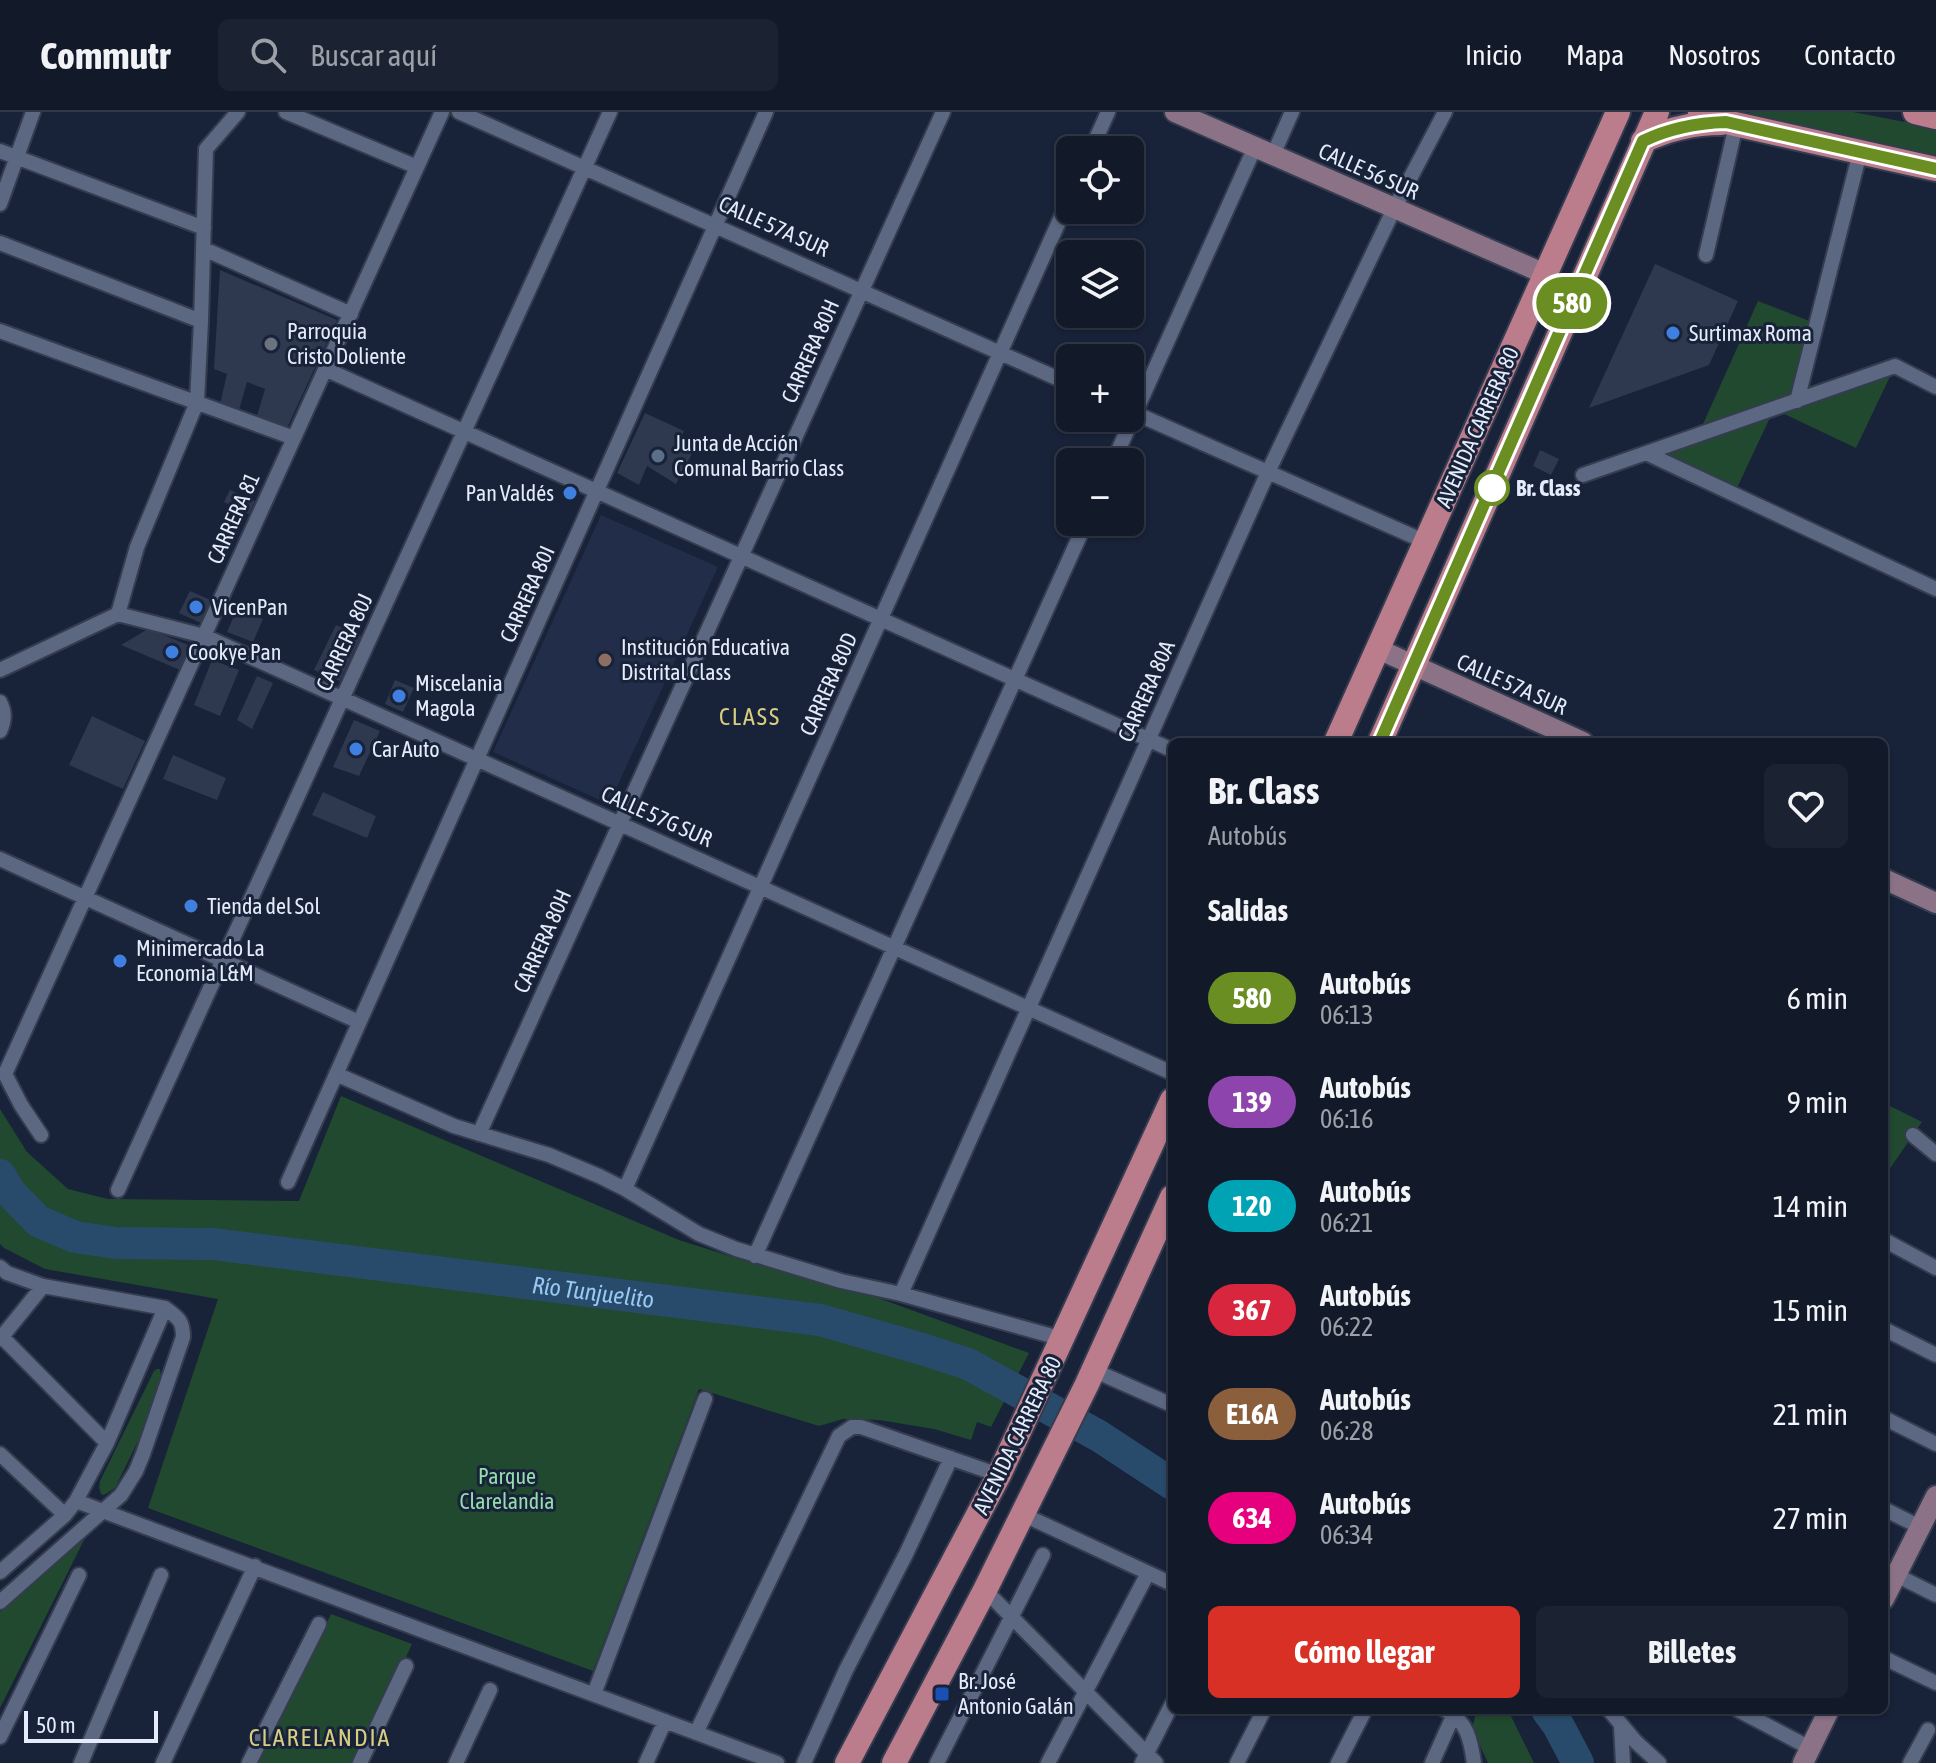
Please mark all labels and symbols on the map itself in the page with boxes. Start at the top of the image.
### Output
street label: CALLE 56 SUR [1315,137,1423,205]
street label: CALLE 57A SUR [715,190,833,262]
line badge: 580 [1526,277,1618,329]
street label: CARRERA 80H [776,295,844,407]
place label: Parroquia Cristo Doliente [287,318,406,369]
place label: Surtimax Roma [1689,320,1812,346]
marker: Surtimax Roma [1664,324,1682,342]
marker: Parroquia Cristo Doliente [262,335,280,353]
street label: AVENIDA CARRERA 80 [1430,343,1524,511]
place label: Junta de Acción Comunal Barrio Class [674,430,844,481]
marker: Junta de Acción Comunal Barrio Class [649,447,667,465]
street label: CARRERA 81 [201,468,265,568]
marker: Br. Class [1475,471,1509,505]
place label: Br. Class [1516,475,1581,501]
place label: Pan Valdés [466,480,554,506]
marker: Pan Valdés [561,484,579,502]
street label: CARRERA 80I [494,542,560,646]
street label: CARRERA 80J [310,589,378,695]
place label: VicenPan [212,594,288,620]
marker: VicenPan [187,598,205,616]
street label: CARRERA 80D [794,629,862,739]
place label: Institución Educativa Distrital Class [621,634,790,685]
street label: CARRERA 80A [1112,636,1180,746]
place label: Cookye Pan [188,639,281,665]
marker: Cookye Pan [163,643,181,661]
street label: CALLE 57A SUR [1453,648,1571,720]
marker: Institución Educativa Distrital Class [596,651,614,669]
place label: Miscelania Magola [415,670,503,721]
marker: Miscelania Magola [390,687,408,705]
district label: CLASS [719,703,781,730]
place label: Car Auto [372,736,440,762]
marker: Car Auto [347,740,365,758]
street label: CALLE 57G SUR [598,780,716,852]
street label: CARRERA 80H [508,885,576,997]
place label: Tienda del Sol [207,893,320,919]
marker: Tienda del Sol [182,897,200,915]
place label: Minimercado La Economia L&M [136,935,265,986]
marker: Minimercado La Economia L&M [111,952,129,970]
water label: Río Tunjuelito [531,1271,656,1313]
street label: AVENIDA CARRERA 80 [967,1352,1067,1518]
park label: Parque Clarelandia [460,1463,554,1514]
place label: Br. José Antonio Galán [958,1668,1074,1719]
marker: Br. José Antonio Galán [933,1685,951,1703]
scale bar [24,1707,158,1743]
district label: CLARELANDIA [249,1724,391,1751]

